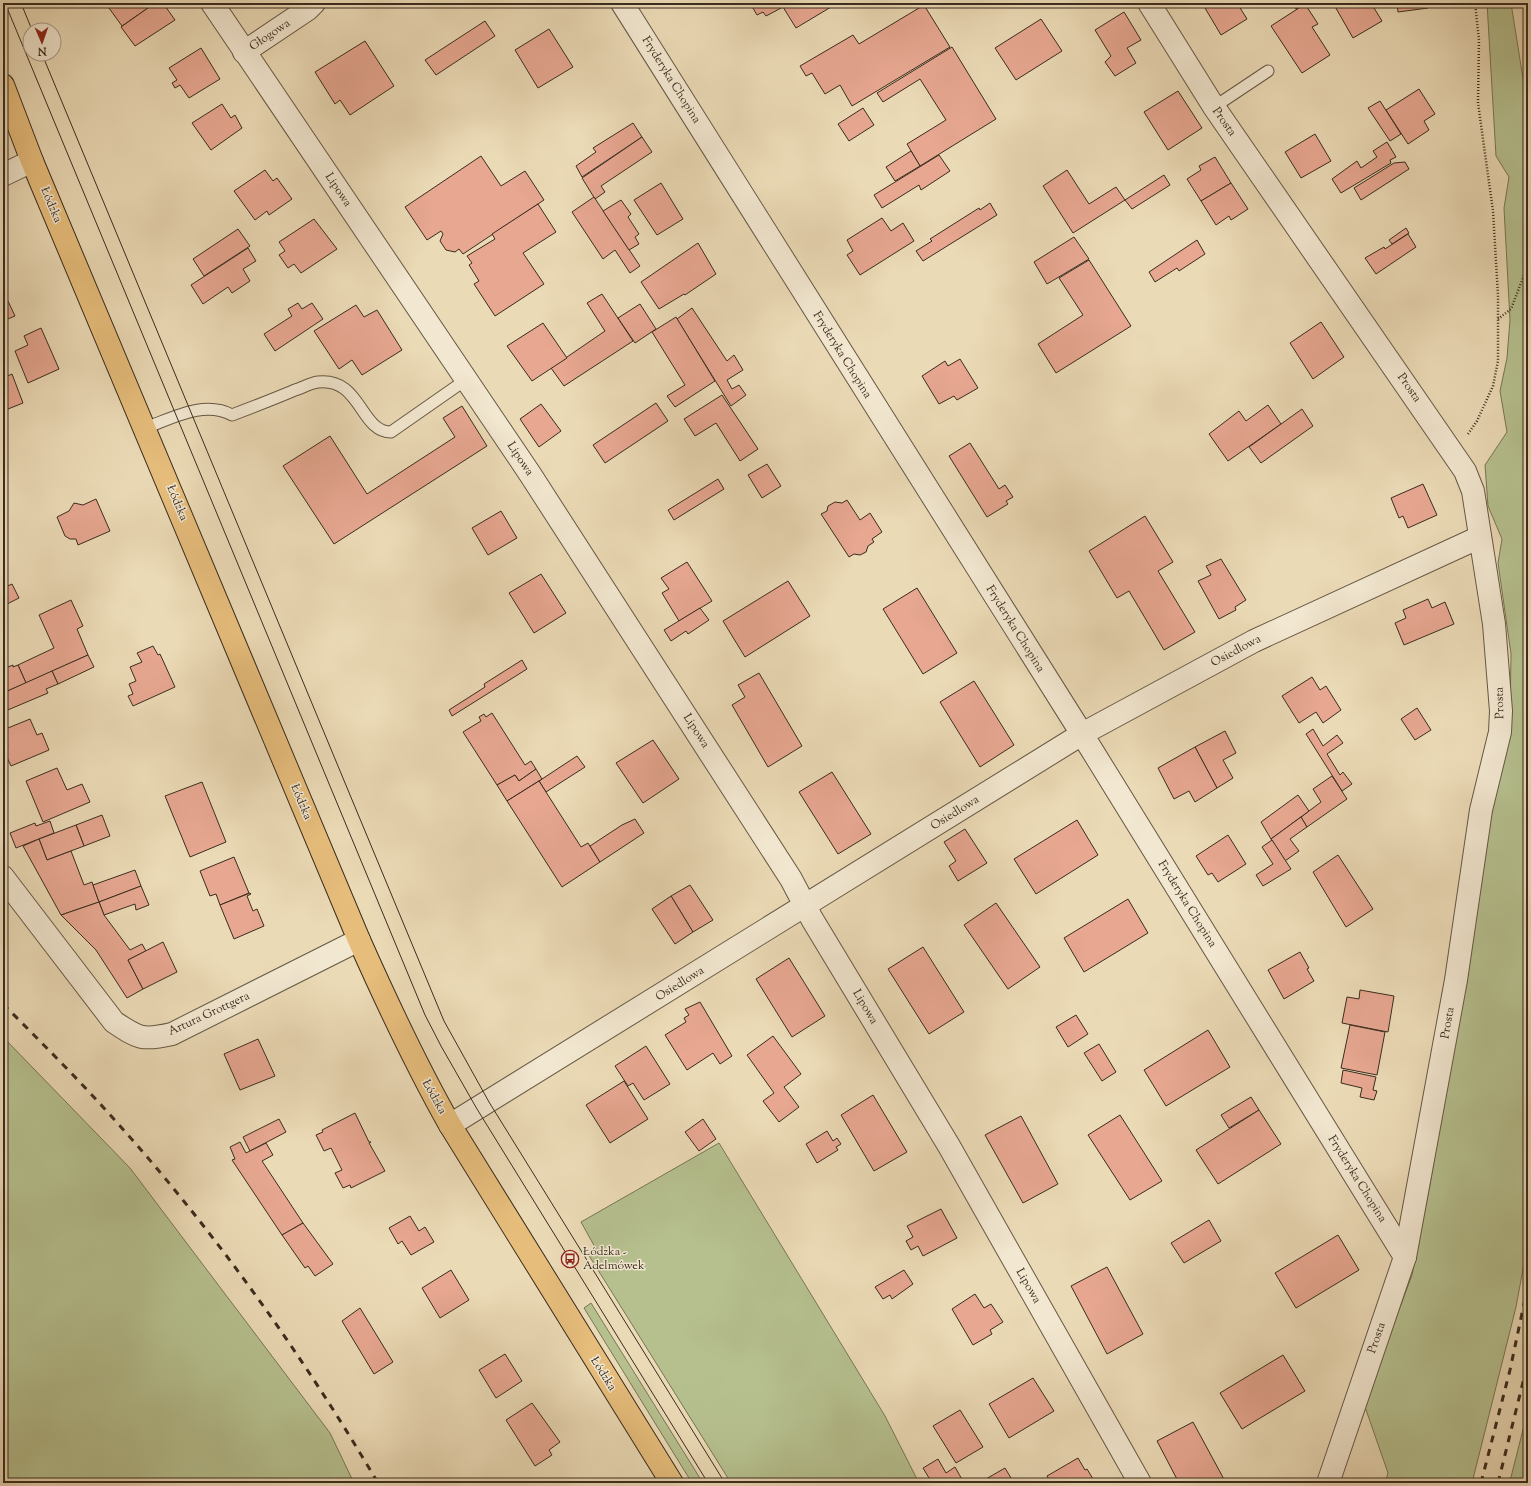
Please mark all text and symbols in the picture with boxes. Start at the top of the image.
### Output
street label: Głogowa [246,14,295,55]
north arrow [22,22,62,62]
street label: Fryderyka Chopina [637,33,705,127]
text: N [37,43,48,59]
street label: Prosta [1207,104,1241,141]
street label: Lipowa [320,169,356,211]
street label: Łódzka [35,184,67,226]
street label: Fryderyka Chopina [808,308,876,402]
street label: Prosta [1392,370,1426,407]
street label: Lipowa [502,438,538,480]
street label: Łódzka [161,482,193,524]
street label: Fryderyka Chopina [981,582,1049,676]
street label: Osiedlowa [1208,630,1265,672]
street label: Prosta [1491,686,1509,719]
street label: Lipowa [678,710,714,752]
street label: Łódzka [285,781,317,823]
street label: Osiedlowa [927,791,983,835]
street label: Fryderyka Chopina [1153,857,1221,951]
street label: Osiedlowa [652,962,708,1006]
street label: Lipowa [848,986,883,1028]
street label: Artura Grottgera [165,987,253,1041]
street label: Prosta [1436,1005,1460,1040]
street label: Łódzka [417,1076,451,1118]
street label: Fryderyka Chopina [1323,1132,1391,1226]
place label: Łódzka - Adelmówek [583,1243,645,1275]
bus stop icon: Łódzka - Adelmówek [560,1249,580,1269]
street label: Lipowa [1011,1265,1046,1307]
street label: Prosta [1363,1319,1391,1356]
street label: Łódzka [586,1353,621,1395]

